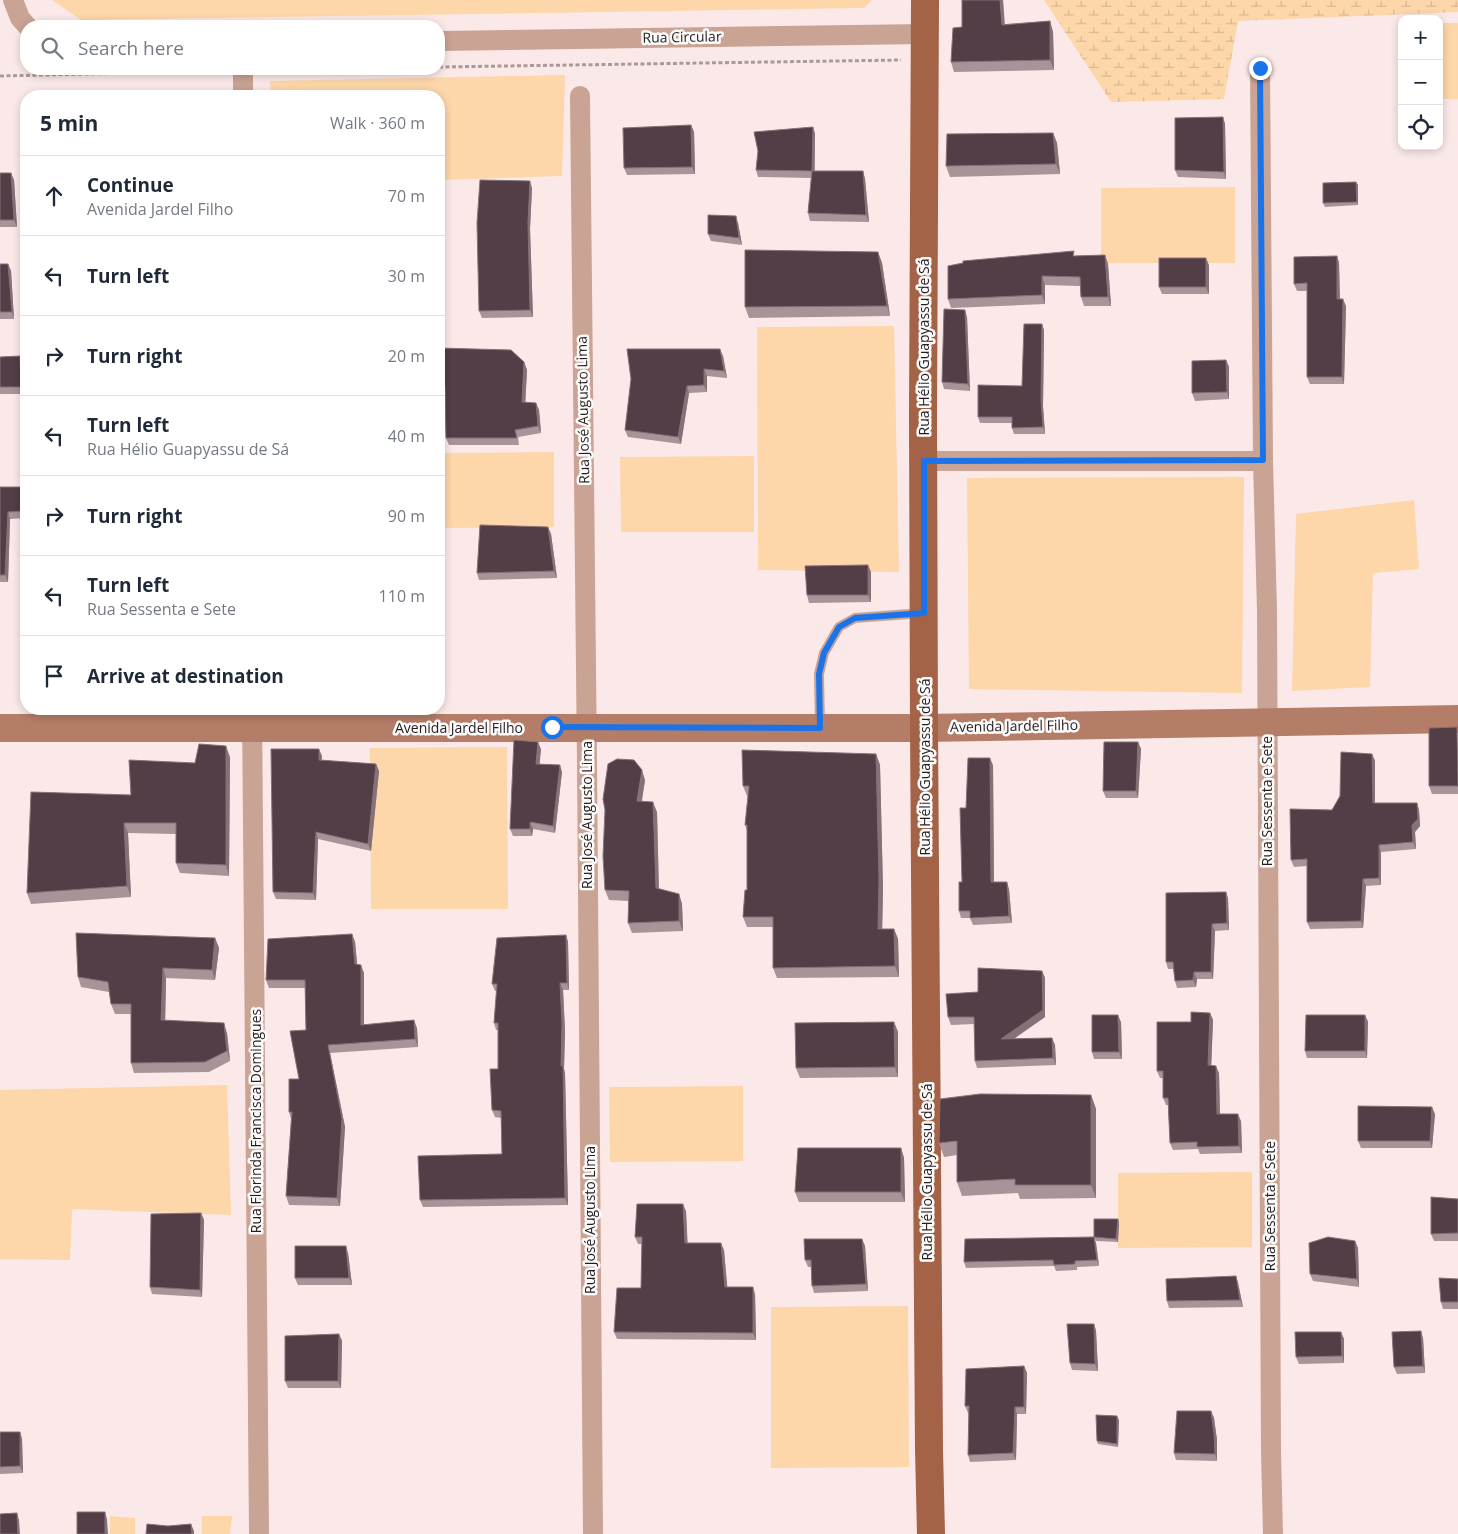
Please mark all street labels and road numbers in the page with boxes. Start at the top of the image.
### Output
street label: Rua Circular [642,26,722,47]
street label: Rua Hélio Guapyassu de Sá [914,259,933,435]
street label: Rua José Augusto Lima [572,336,593,484]
street label: Rua Hélio Guapyassu de Sá [915,679,934,855]
street label: Avenida Jardel Filho [950,715,1078,736]
street label: Avenida Jardel Filho [395,718,523,737]
street label: Rua Sessenta e Sete [1257,736,1276,866]
street label: Rua José Augusto Lima [577,741,596,889]
street label: Rua Florinda Francisca Domingues [246,1008,265,1233]
street label: Rua Hélio Guapyassu de Sá [917,1084,936,1260]
street label: Rua Sessenta e Sete [1260,1141,1279,1271]
street label: Rua José Augusto Lima [580,1146,599,1294]

